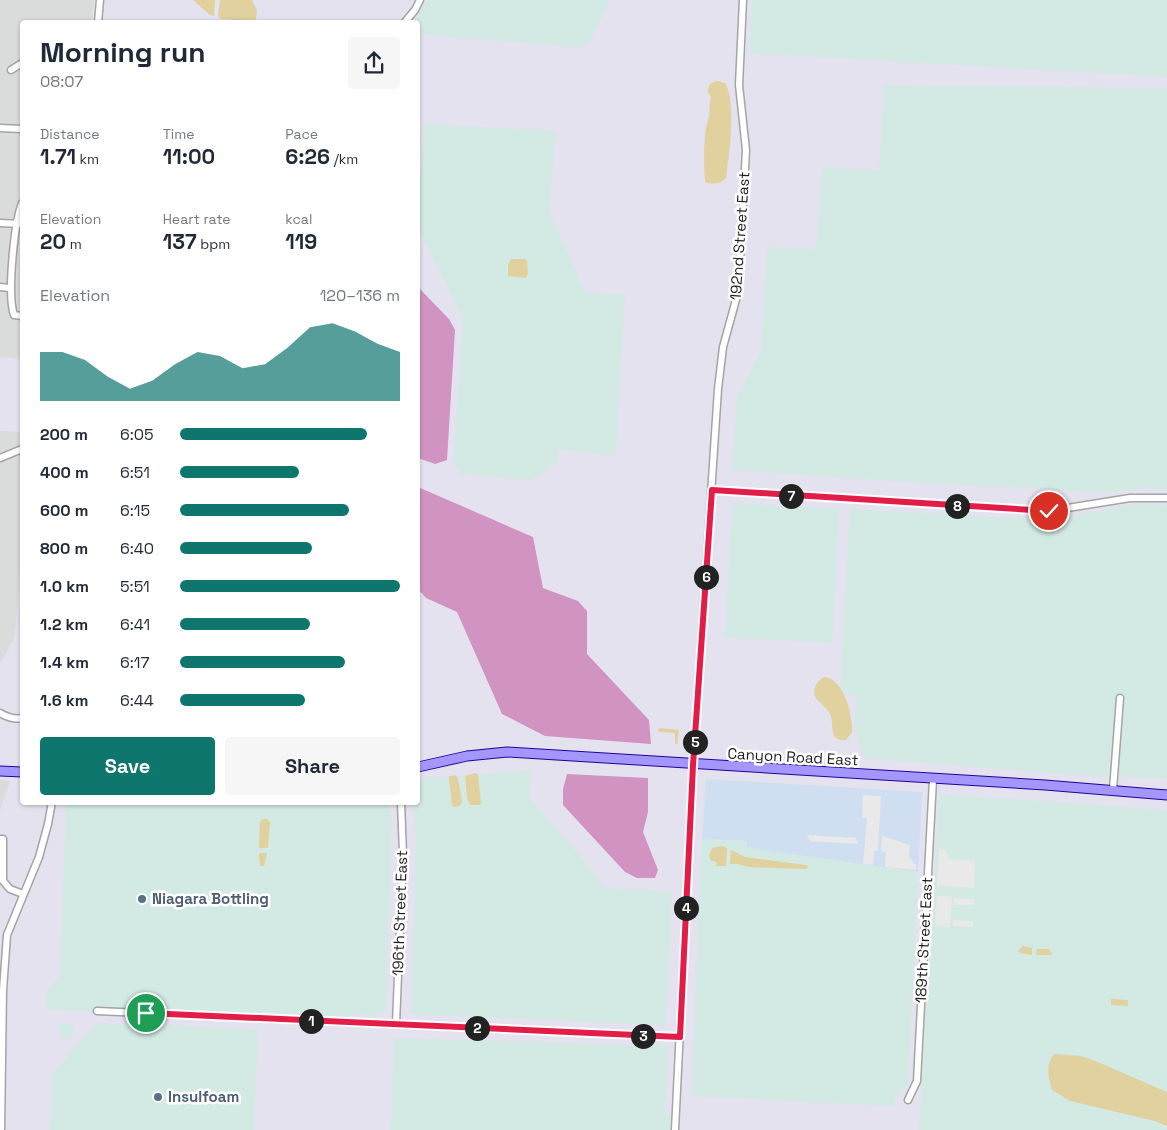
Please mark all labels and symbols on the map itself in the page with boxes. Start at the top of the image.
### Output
street label: 192nd Street East [726,171,753,301]
pin: 7 [778,484,804,508]
pin [1028,490,1070,532]
pin: 8 [944,494,970,518]
pin: 6 [694,564,718,590]
pin: 5 [682,730,708,754]
street label: Canyon Road East [727,744,859,769]
street label: 196th Street East [388,850,411,976]
street label: 189th Street East [911,876,936,1003]
place label: Niagara Bottling [152,889,269,908]
marker: Niagara Bottling [136,893,148,905]
pin: 4 [674,896,698,920]
pin [125,992,167,1034]
pin: 1 [298,1008,324,1034]
pin: 2 [464,1016,490,1040]
pin: 3 [630,1024,656,1048]
place label: Insulfoam [168,1087,239,1106]
marker: Insulfoam [152,1091,164,1103]

